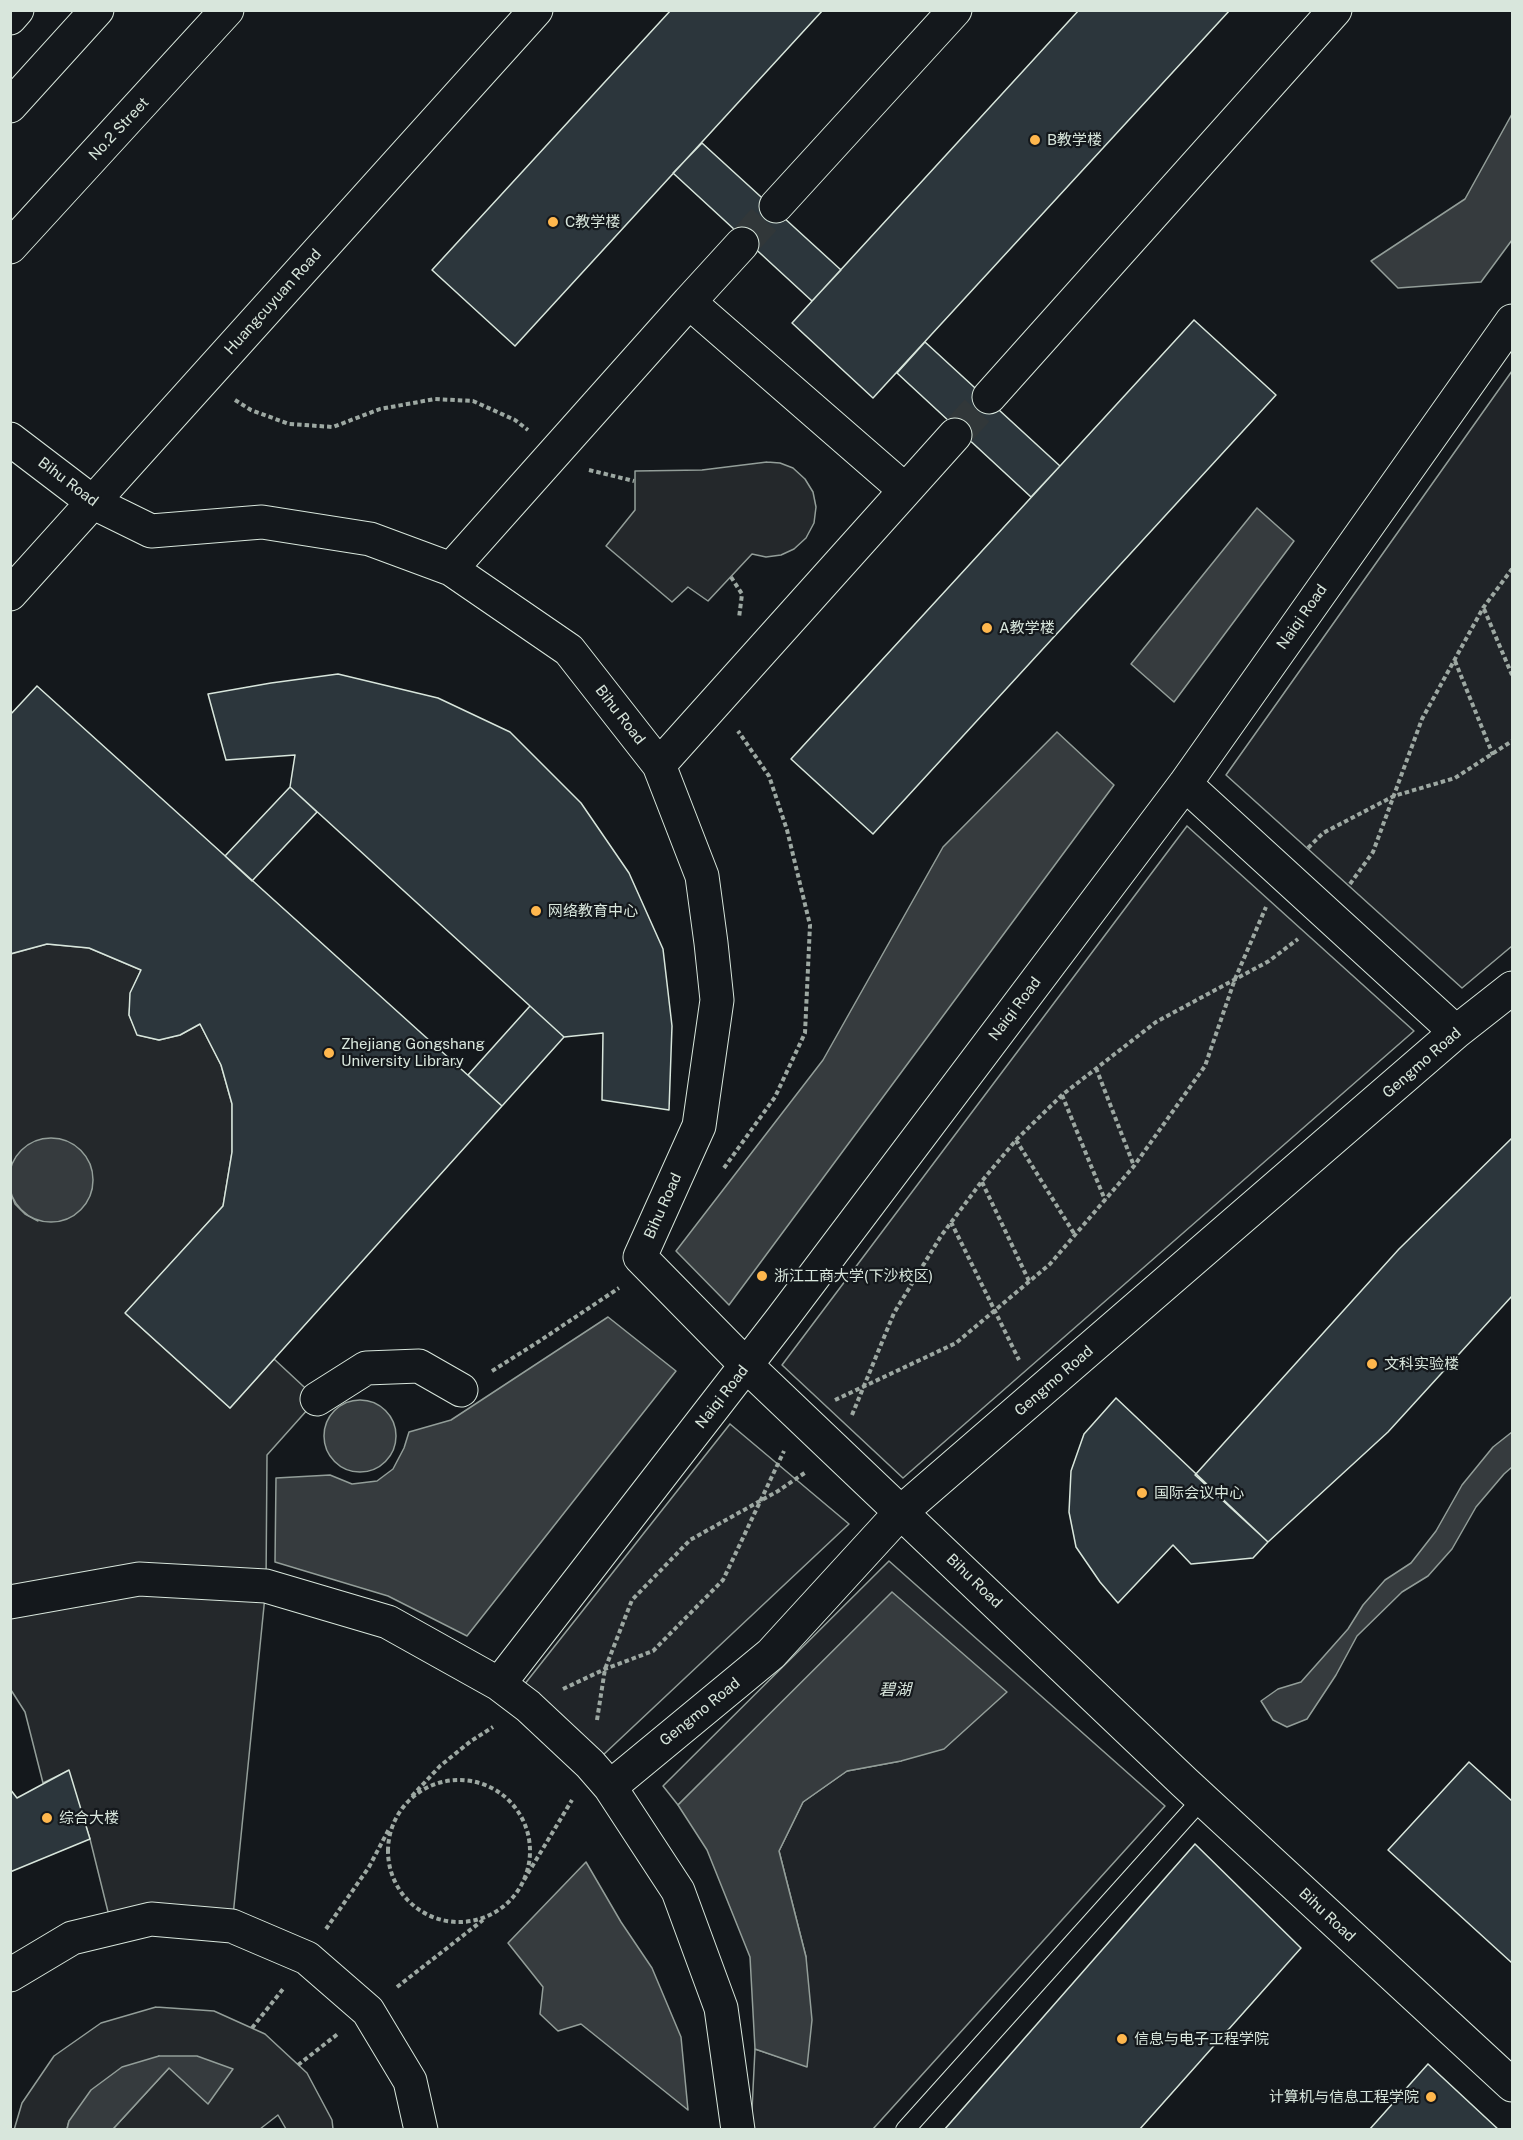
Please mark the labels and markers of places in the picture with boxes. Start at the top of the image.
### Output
place label: B教学楼 [1047,131,1102,149]
marker: B教学楼 [1028,133,1042,147]
place label: C教学楼 [565,213,620,231]
marker: C教学楼 [546,215,560,229]
place label: A教学楼 [999,619,1055,637]
marker: A教学楼 [980,621,994,635]
place label: 网络教育中心 [548,902,638,920]
marker: 网络教育中心 [529,904,543,918]
place label: Zhejiang Gongshang University Library [341,1035,485,1070]
marker: Zhejiang Gongshang University Library [322,1046,336,1060]
place label: 浙江工商大学(下沙校区) [774,1267,933,1285]
marker: 浙江工商大学(下沙校区) [755,1269,769,1283]
place label: 文科实验楼 [1384,1355,1459,1373]
marker: 文科实验楼 [1365,1357,1379,1371]
place label: 国际会议中心 [1154,1484,1244,1502]
marker: 国际会议中心 [1135,1486,1149,1500]
place label: 综合大楼 [59,1809,119,1827]
marker: 综合大楼 [40,1811,54,1825]
place label: 信息与电子工程学院 [1134,2030,1269,2048]
marker: 信息与电子工程学院 [1115,2032,1129,2046]
place label: 计算机与信息工程学院 [1269,2088,1419,2106]
marker: 计算机与信息工程学院 [1424,2090,1438,2104]

